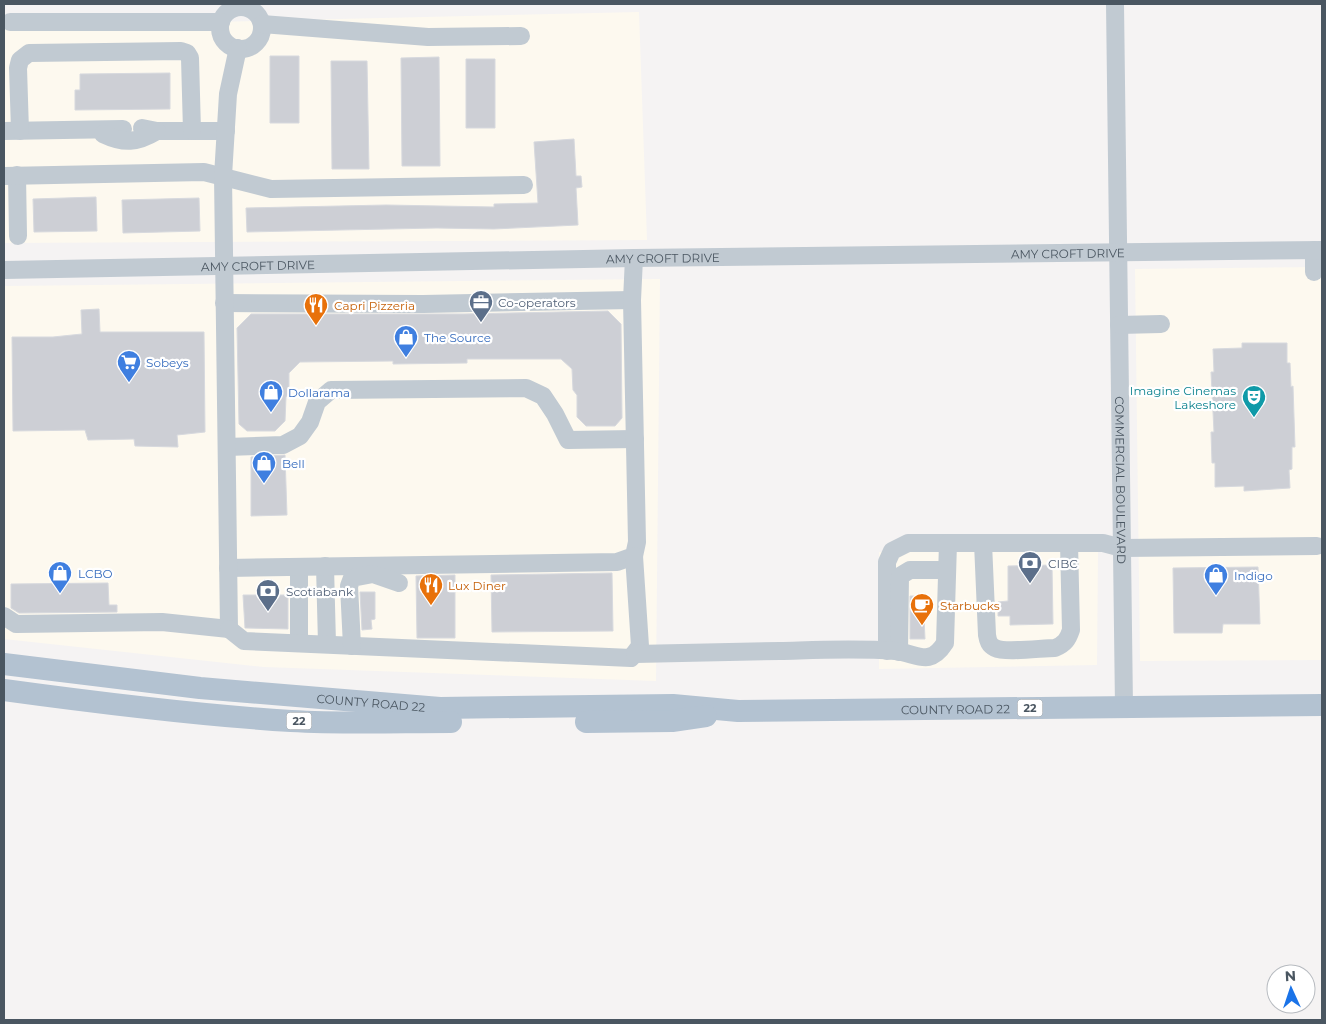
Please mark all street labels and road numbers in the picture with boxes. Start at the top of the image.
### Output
street label: AMY CROFT DRIVE [1011,245,1125,261]
street label: AMY CROFT DRIVE [606,250,720,266]
street label: AMY CROFT DRIVE [201,257,315,274]
street label: COMMERCIAL BOULEVARD [1113,396,1130,564]
street label: COUNTY ROAD 22 [316,690,426,714]
road number: 22 [1018,700,1042,716]
street label: COUNTY ROAD 22 [901,701,1010,717]
road number: 22 [286,712,312,729]

